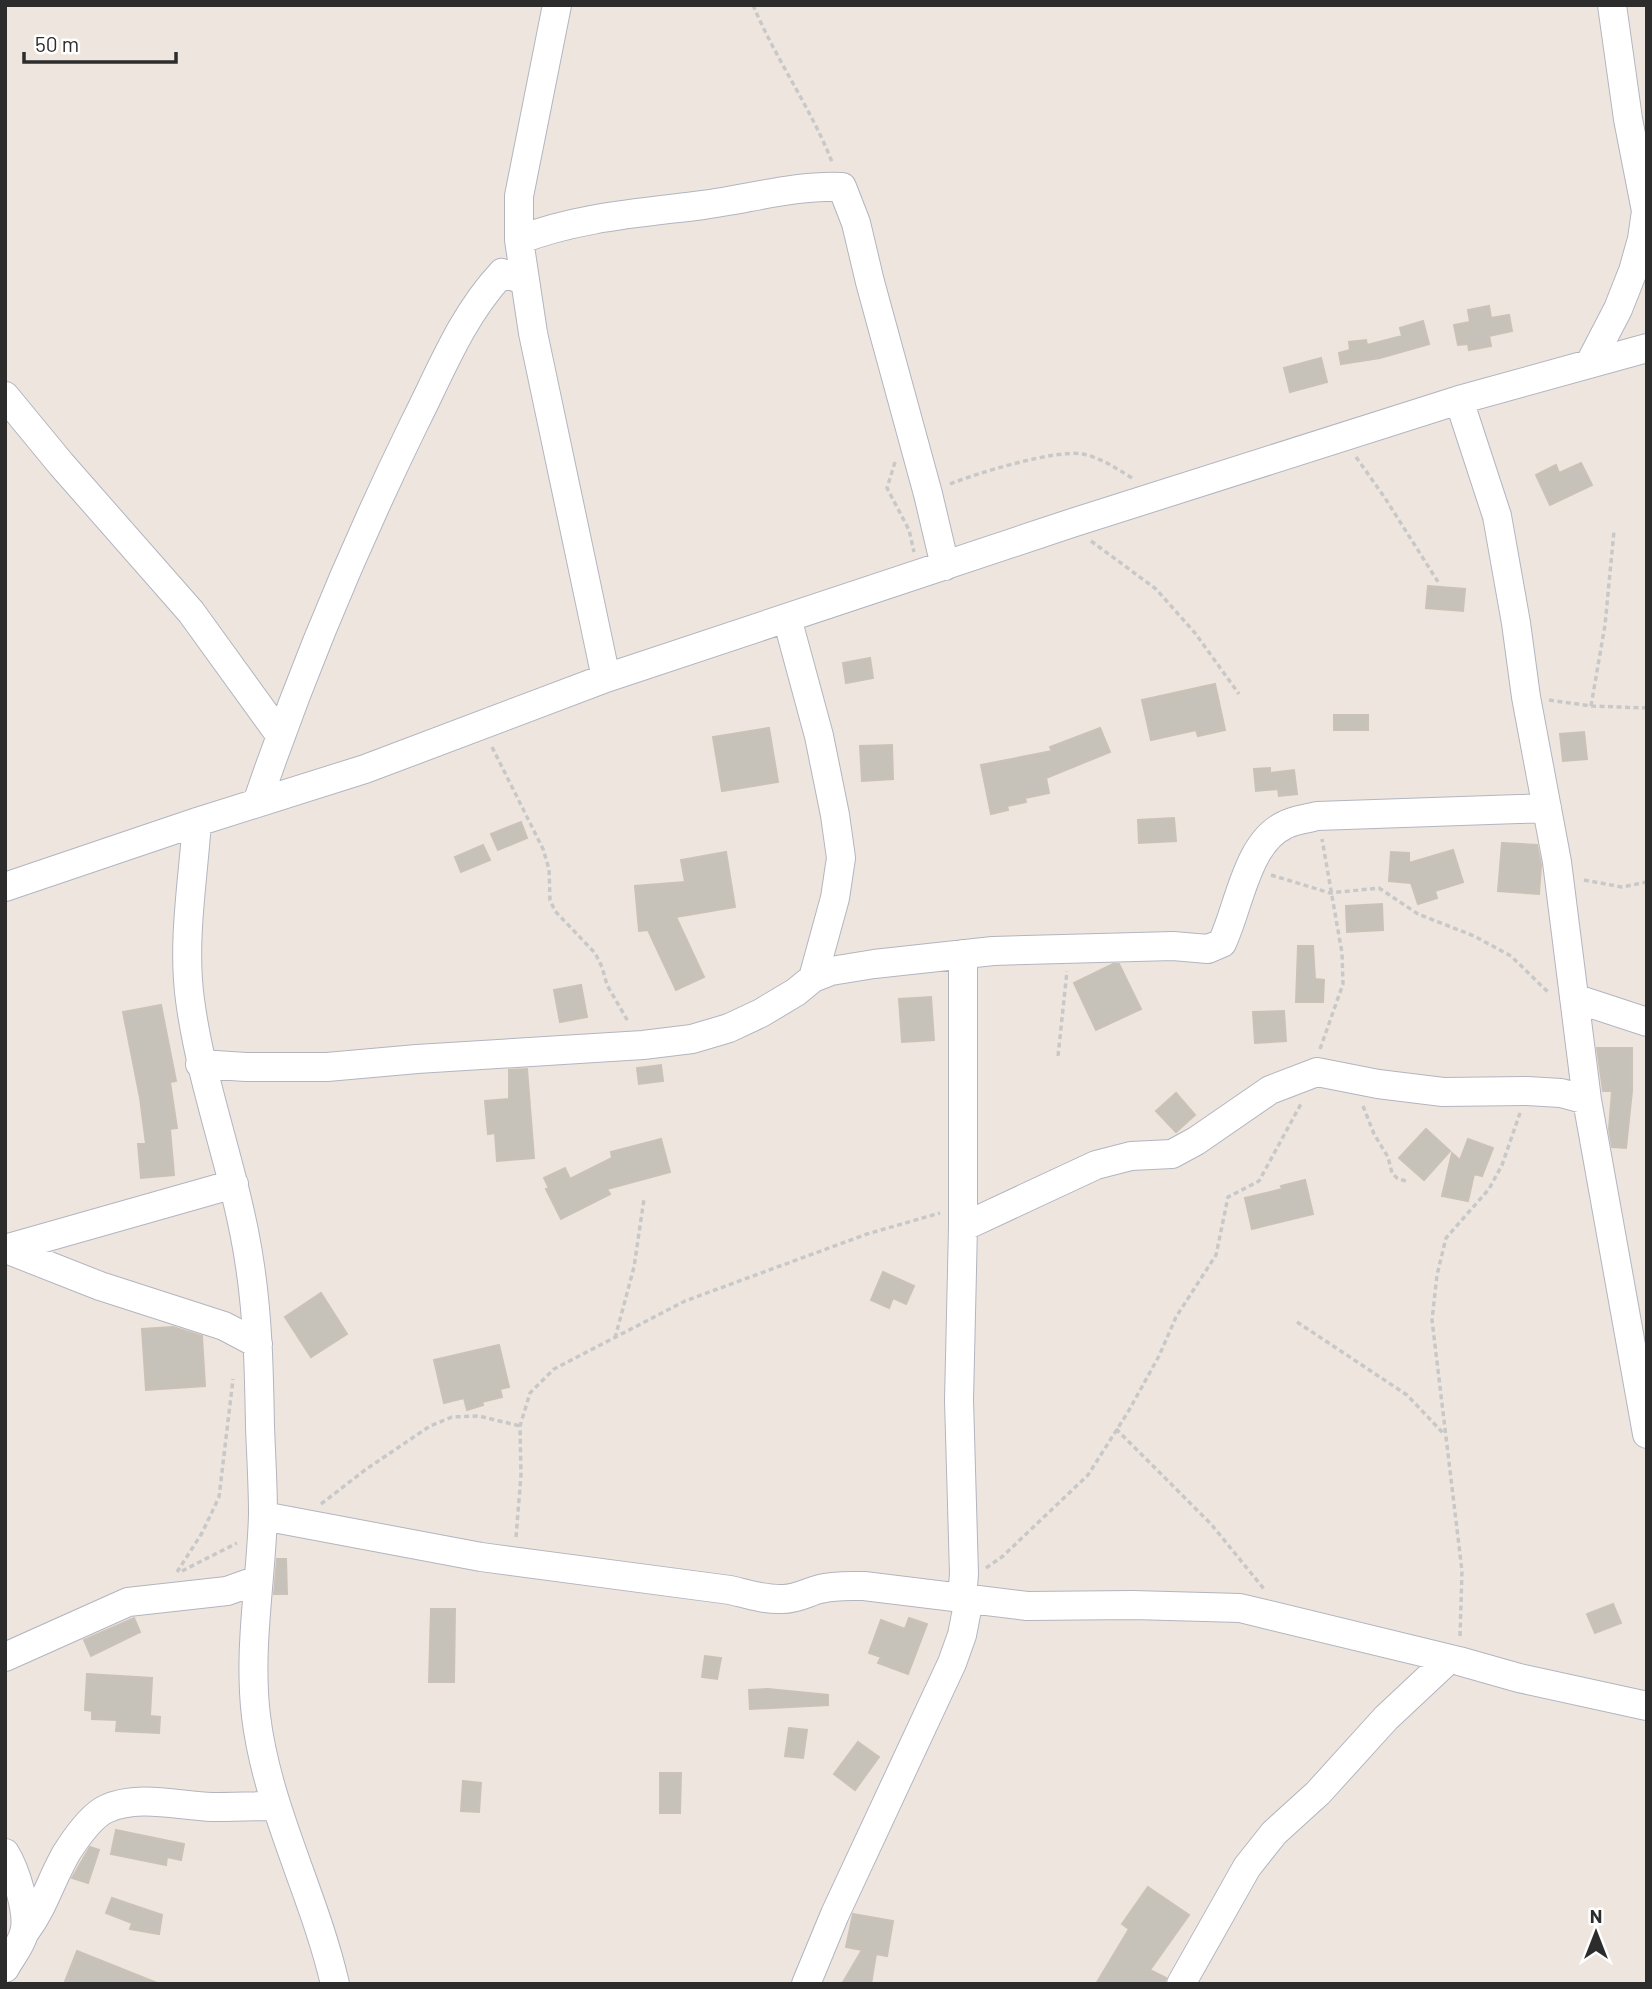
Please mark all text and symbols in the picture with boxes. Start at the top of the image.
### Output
scale bar [24,21,177,65]
text: 50 m [35,31,79,56]
north arrow [1561,1898,1631,1968]
text: N [1590,1904,1602,1927]

